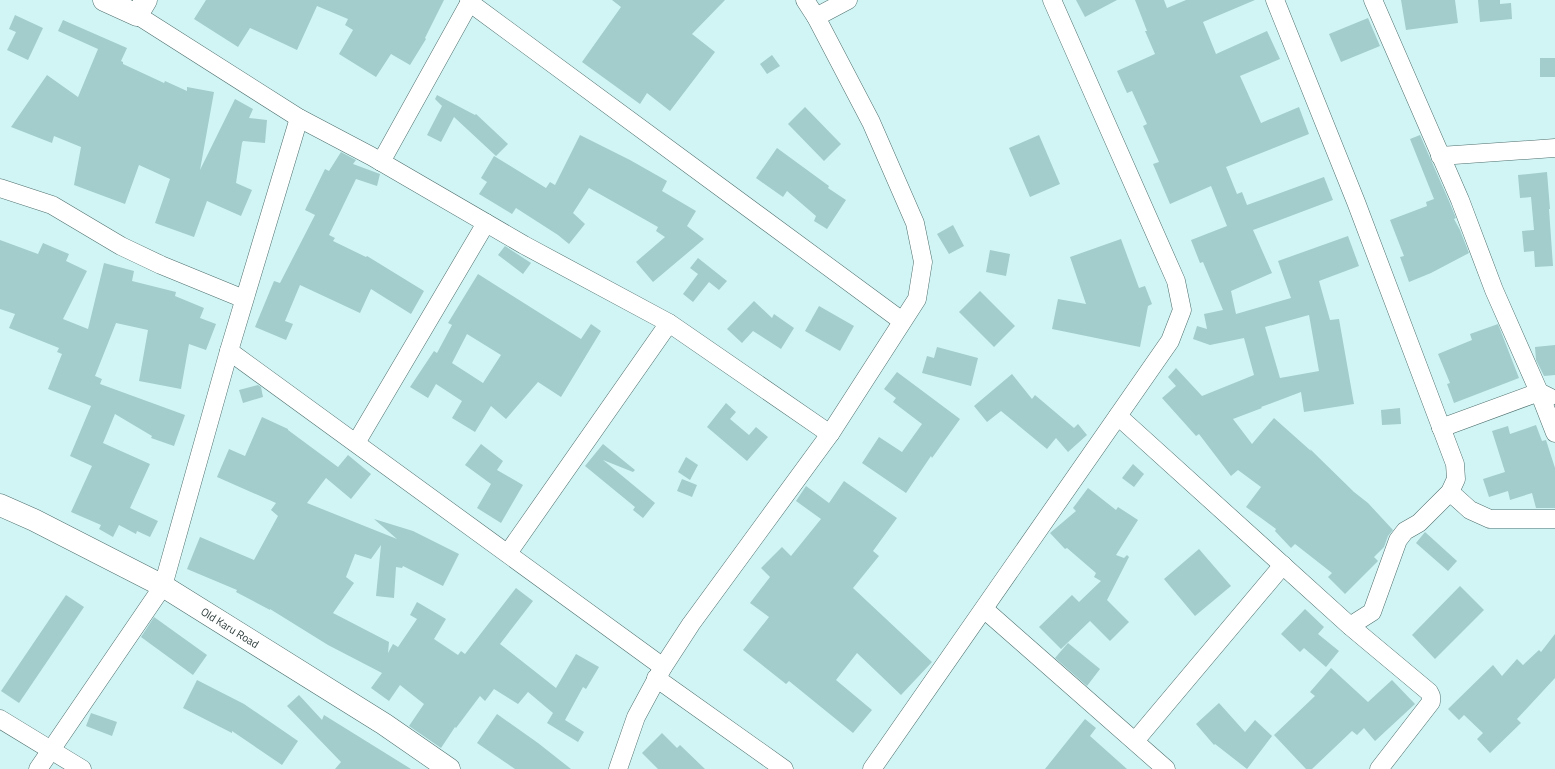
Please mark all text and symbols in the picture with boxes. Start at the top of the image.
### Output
street label: Old Karu Road [198,604,262,652]

